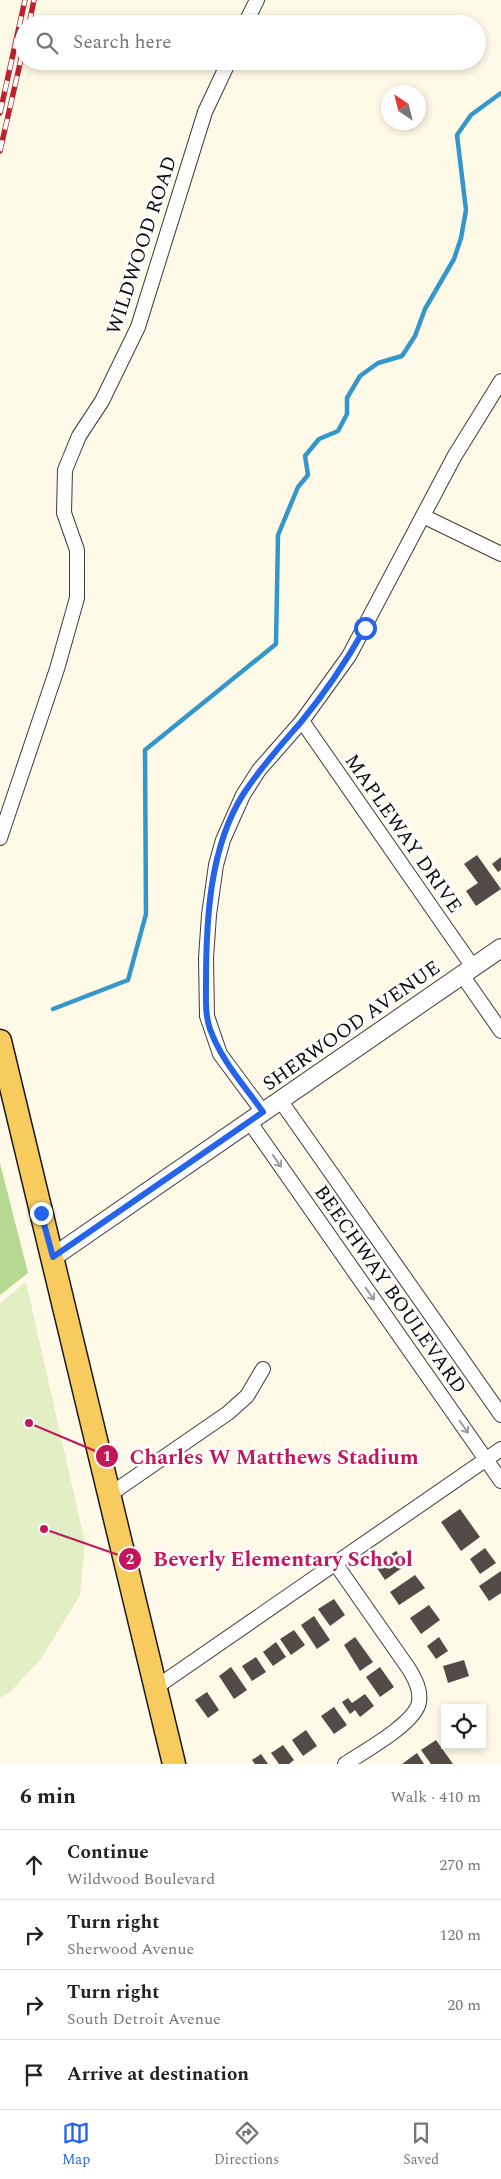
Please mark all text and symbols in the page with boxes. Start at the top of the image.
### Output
search box [15,15,486,70]
text: Search here [73,28,172,57]
icon: search [33,29,61,57]
north arrow [381,85,426,130]
street label: WILDWOOD ROAD [99,152,185,339]
route start [354,617,377,640]
street label: MAPLEWAY DRIVE [337,748,469,919]
street label: SHERWOOD AVENUE [256,953,447,1099]
one-way arrow [272,1154,282,1168]
street label: BEECHWAY BOULEVARD [306,1179,474,1400]
route end [30,1202,53,1225]
one-way arrow [365,1287,375,1301]
one-way arrow [459,1420,469,1434]
callout: Charles W Matthews Stadium [95,1438,429,1474]
text: Charles W Matthews Stadium [129,1442,419,1474]
text: 1 [103,1445,111,1468]
callout: Beverly Elementary School [118,1541,423,1577]
text: Beverly Elementary School [153,1544,413,1576]
text: 2 [126,1548,134,1571]
map controls [441,1704,486,1749]
button: locate [441,1704,486,1749]
text: 6 min [20,1781,76,1813]
text: Walk · 410 m [390,1785,481,1809]
text: Continue [67,1838,149,1867]
icon: ahead [20,1851,48,1879]
text: 270 m [439,1853,481,1877]
text: Wildwood Boulevard [67,1867,215,1891]
text: Turn right [67,1908,160,1937]
icon: right [20,1921,48,1949]
text: 120 m [439,1923,481,1947]
text: Sherwood Avenue [67,1937,194,1961]
text: Turn right [67,1978,160,2007]
icon: right [20,1991,48,2019]
text: 20 m [447,1993,481,2017]
text: South Detroit Avenue [67,2007,221,2031]
text: Arrive at destination [67,2060,249,2089]
icon: arrive [20,2061,48,2089]
tab: Map [62,2119,90,2170]
tab: Directions [214,2119,279,2170]
tab: Saved [403,2119,439,2170]

